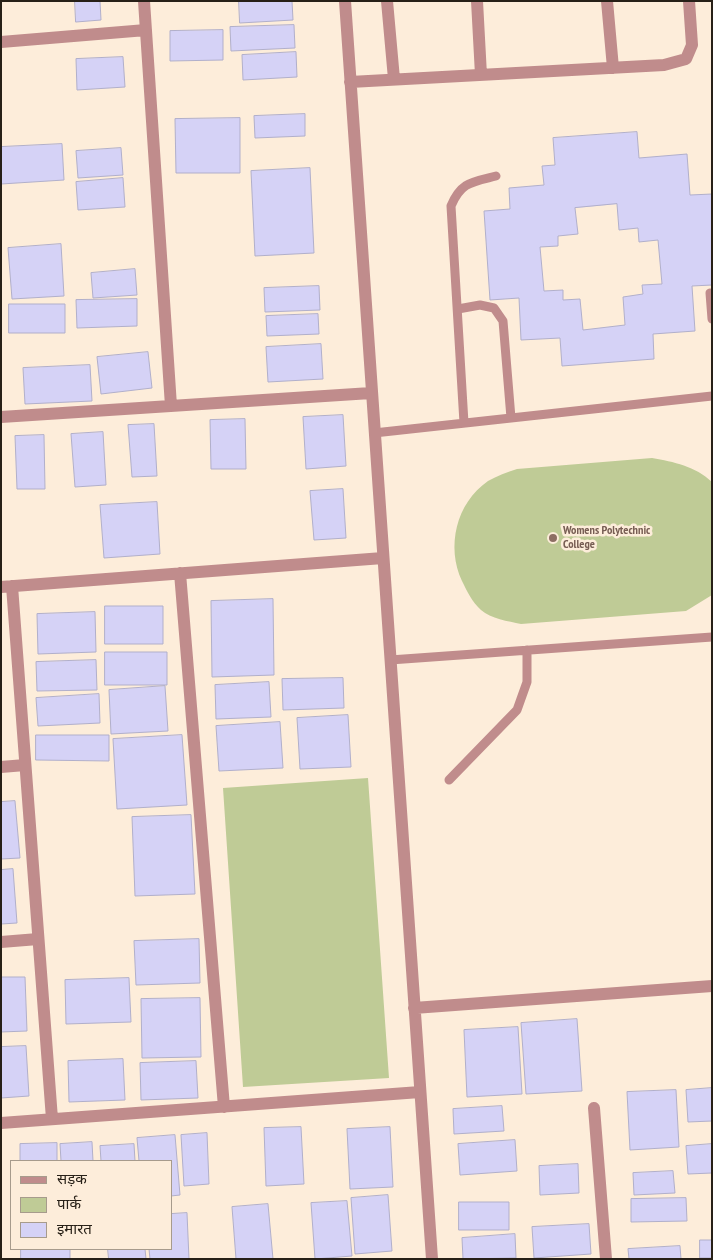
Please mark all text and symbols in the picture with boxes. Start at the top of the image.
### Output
place label: Womens Polytechnic College [563,524,650,552]
marker: Womens Polytechnic College [547,532,559,544]
legend [10,1160,172,1250]
text: सड़क [57,1169,87,1188]
text: पार्क [57,1194,81,1213]
text: इमारत [57,1219,92,1238]

